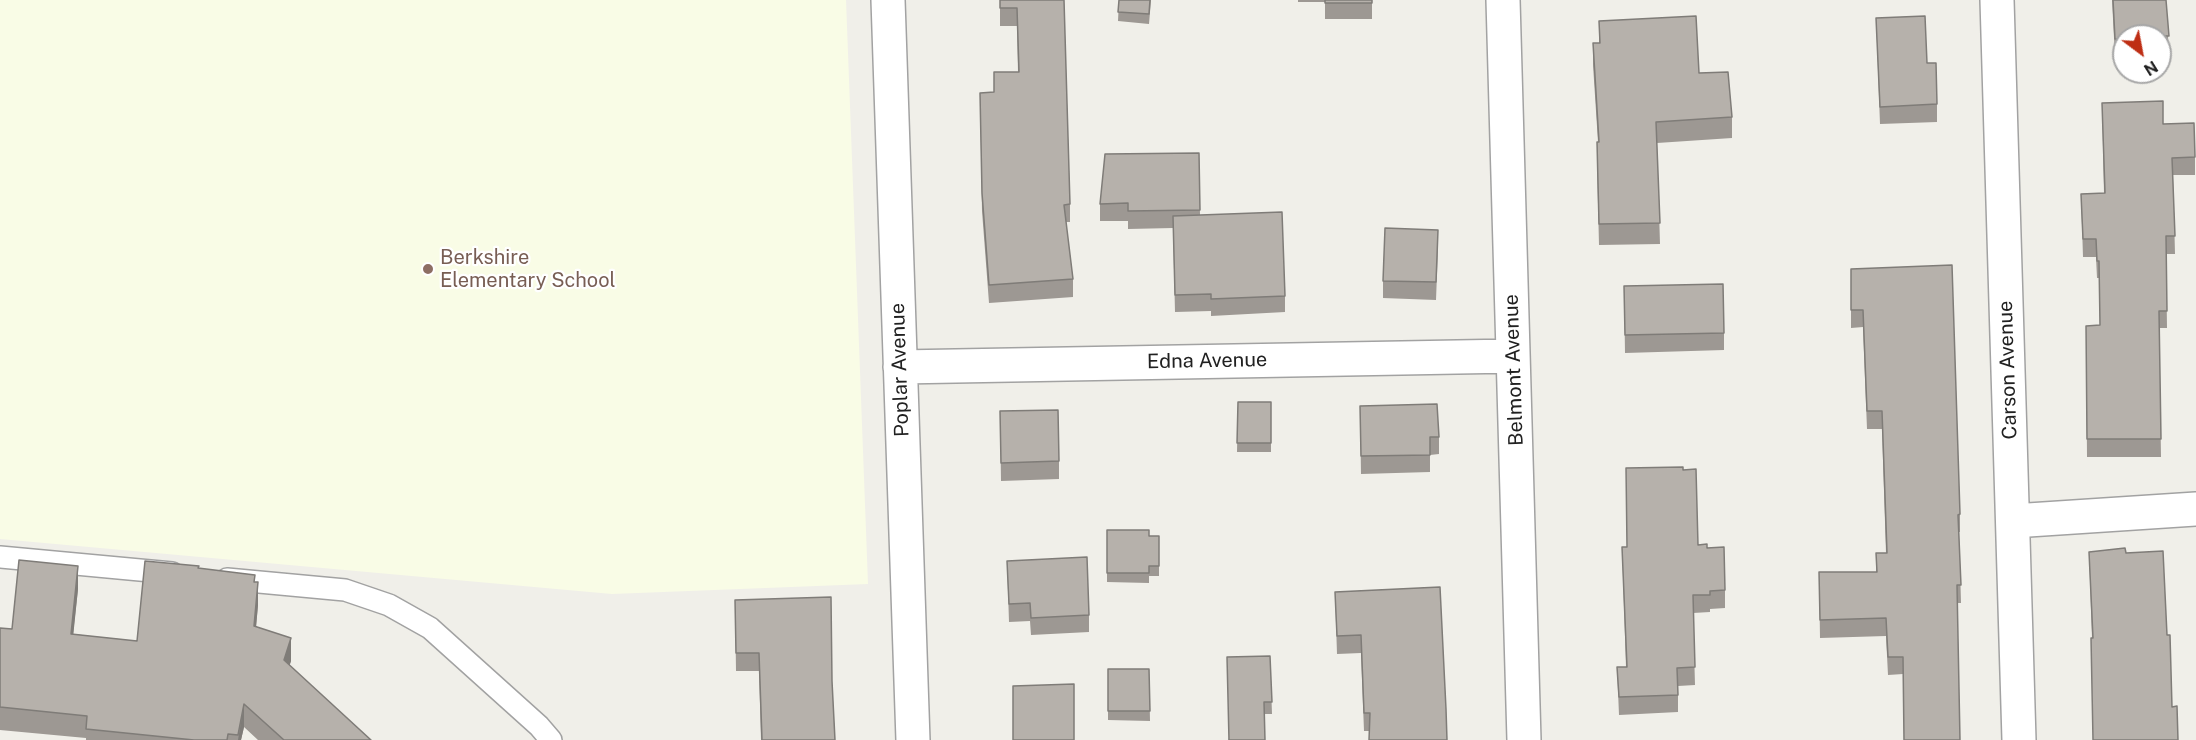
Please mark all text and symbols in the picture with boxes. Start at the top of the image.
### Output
north arrow [2112,24,2172,84]
text: N [2140,57,2161,79]
place label: Berkshire Elementary School [440,246,616,293]
marker: Berkshire Elementary School [421,262,435,276]
street label: Belmont Avenue [1499,294,1529,446]
street label: Carson Avenue [1994,300,2022,440]
street label: Poplar Avenue [886,303,914,437]
street label: Edna Avenue [1147,348,1267,374]

